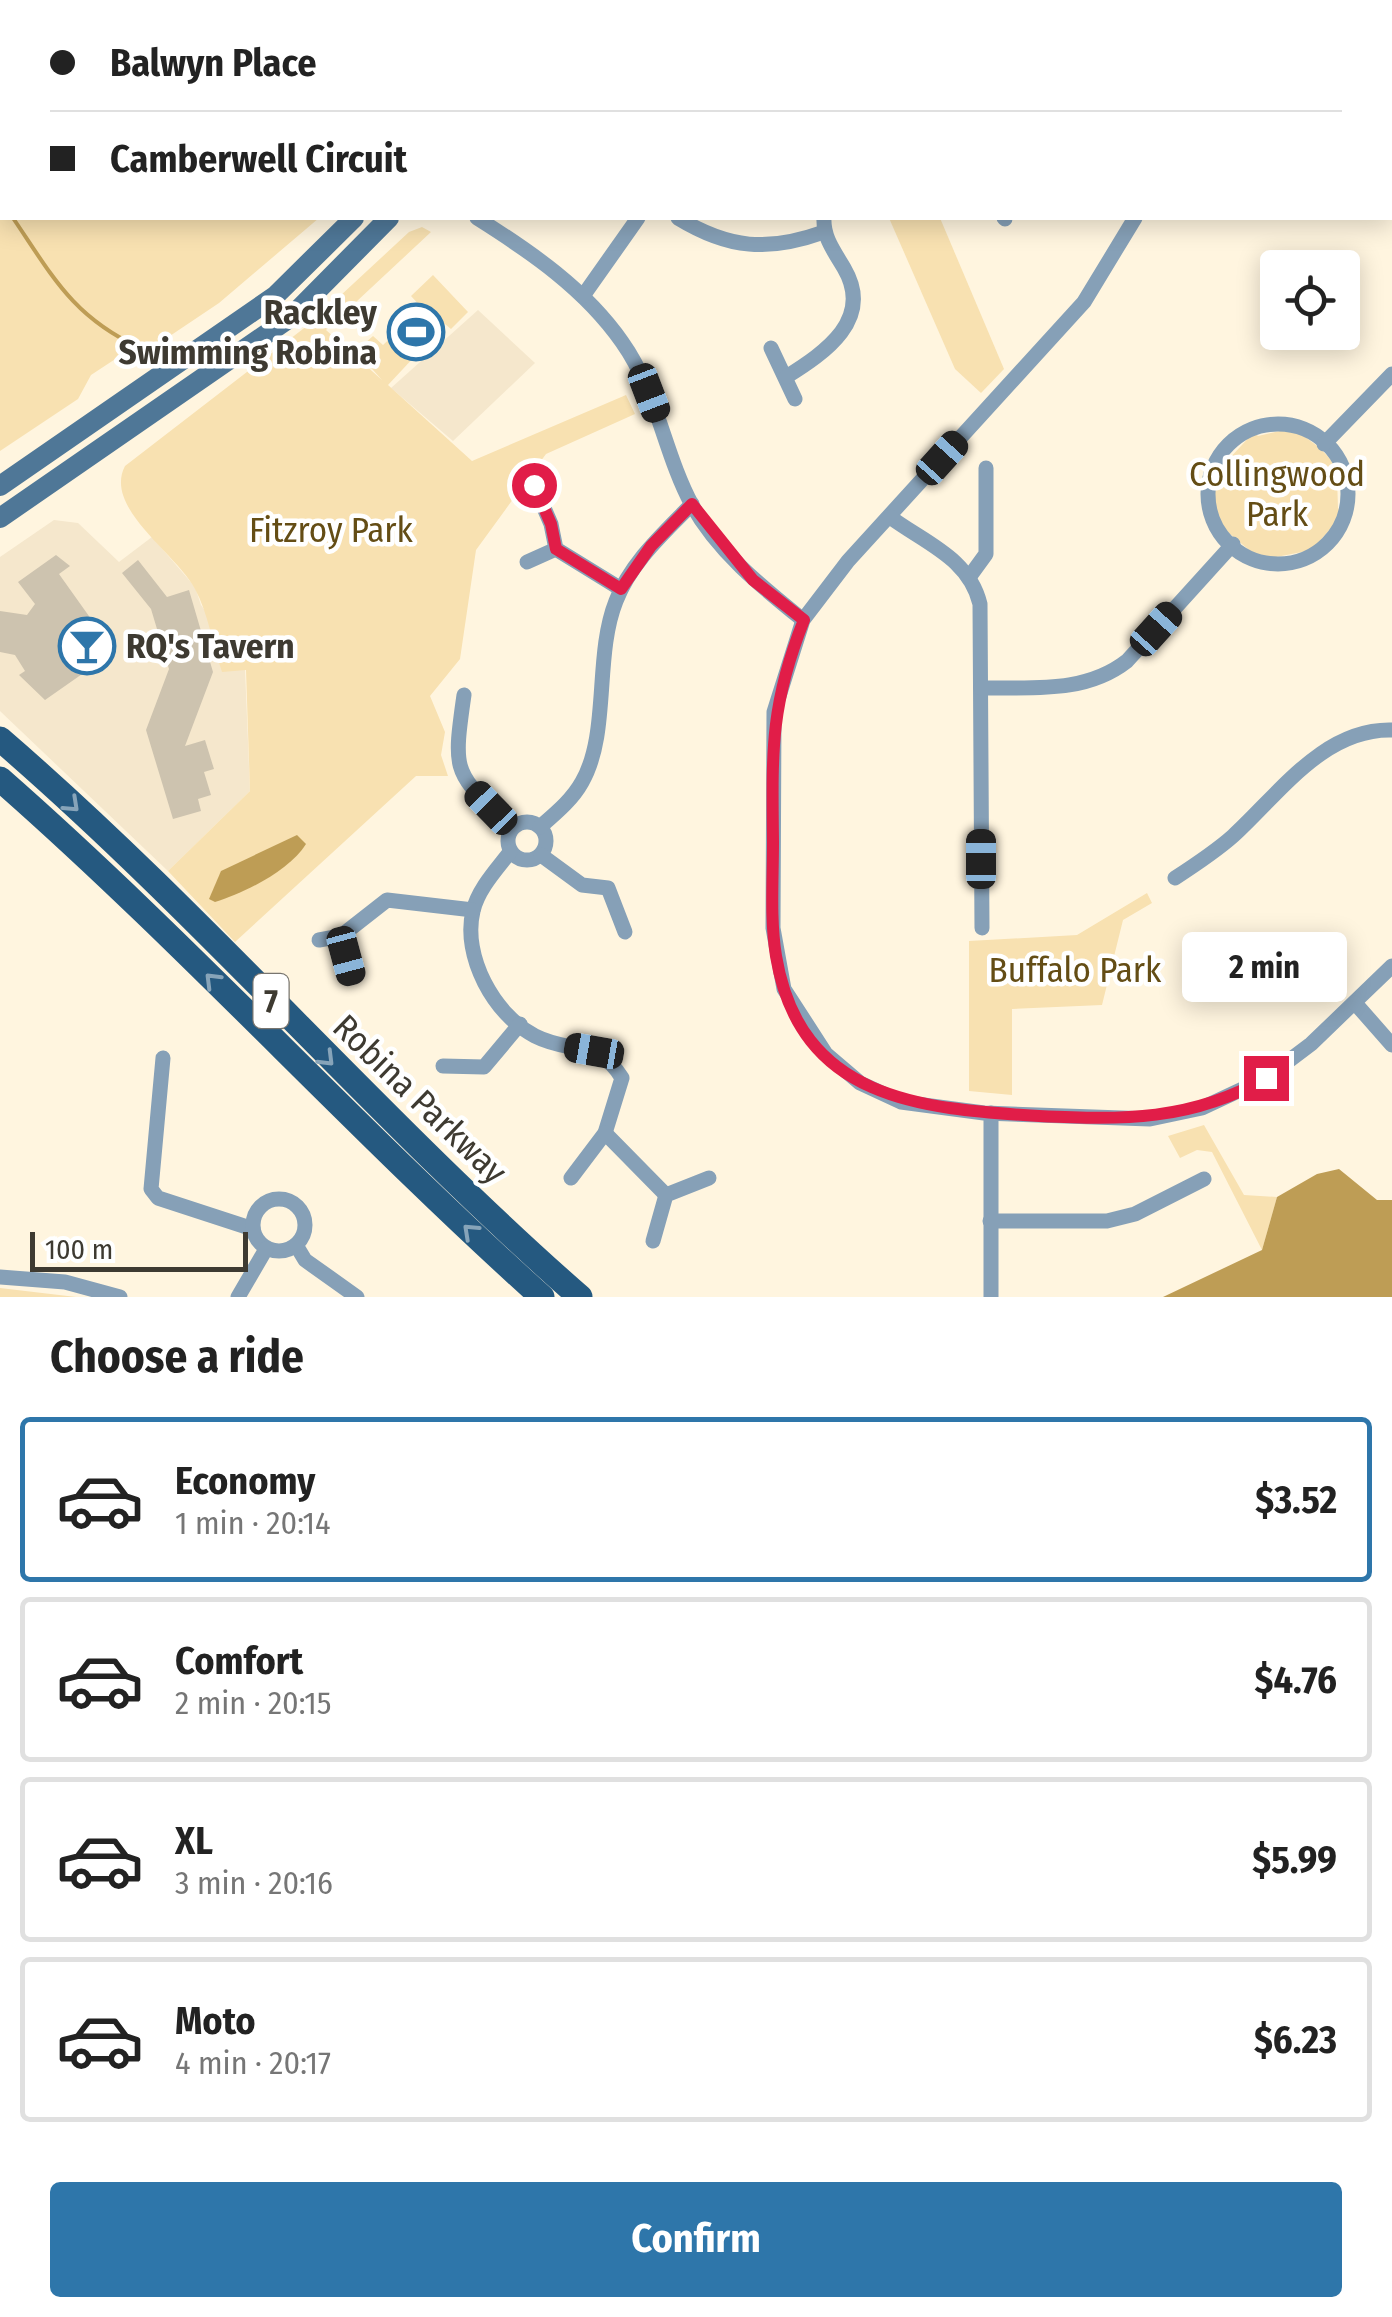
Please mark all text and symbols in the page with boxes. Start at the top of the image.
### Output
text: Balwyn Place [110,40,317,86]
text: Camberwell Circuit [110,136,407,182]
map controls [1260,250,1360,350]
button: locate [1260,250,1360,350]
place label: Rackley Swimming Robina [119,291,377,373]
sports icon: Rackley Swimming Robina [386,302,446,362]
car [624,360,674,426]
car [911,426,973,490]
park label: Collingwood Park [1189,453,1365,535]
route start [512,463,557,508]
park label: Fitzroy Park [249,509,414,551]
car [1125,597,1187,661]
bar icon: RQ's Tavern [57,616,117,676]
place label: RQ's Tavern [126,625,295,667]
car [459,776,523,840]
one-way arrow [60,794,78,812]
car [966,829,996,889]
car [324,923,368,989]
callout: 2 min [1184,933,1348,1003]
text: 2 min [1229,948,1300,986]
park label: Buffalo Park [989,949,1162,991]
one-way arrow [206,974,224,992]
road number: 7 [254,974,288,1028]
street label: Robina Parkway [324,1006,516,1193]
car [562,1031,626,1071]
one-way arrow [316,1047,334,1065]
route end [1244,1056,1289,1101]
one-way arrow [463,1225,482,1243]
scale bar [30,1227,248,1272]
text: 100 m [45,1233,113,1266]
text: Choose a ride [50,1330,304,1384]
icon: car [55,1455,145,1545]
text: Economy [175,1458,315,1504]
text: $3.52 [1255,1477,1337,1523]
text: 1 min · 20:14 [175,1504,331,1542]
icon: car [55,1635,145,1725]
text: Comfort [175,1638,303,1684]
text: $4.76 [1254,1657,1337,1703]
text: 2 min · 20:15 [175,1684,331,1722]
icon: car [55,1815,145,1905]
text: XL [175,1818,213,1864]
text: $5.99 [1252,1837,1337,1883]
text: 3 min · 20:16 [175,1864,333,1902]
icon: car [55,1995,145,2085]
text: Moto [175,1998,256,2044]
text: $6.23 [1254,2017,1337,2063]
text: 4 min · 20:17 [175,2044,331,2082]
button: Confirm [50,2182,1342,2297]

